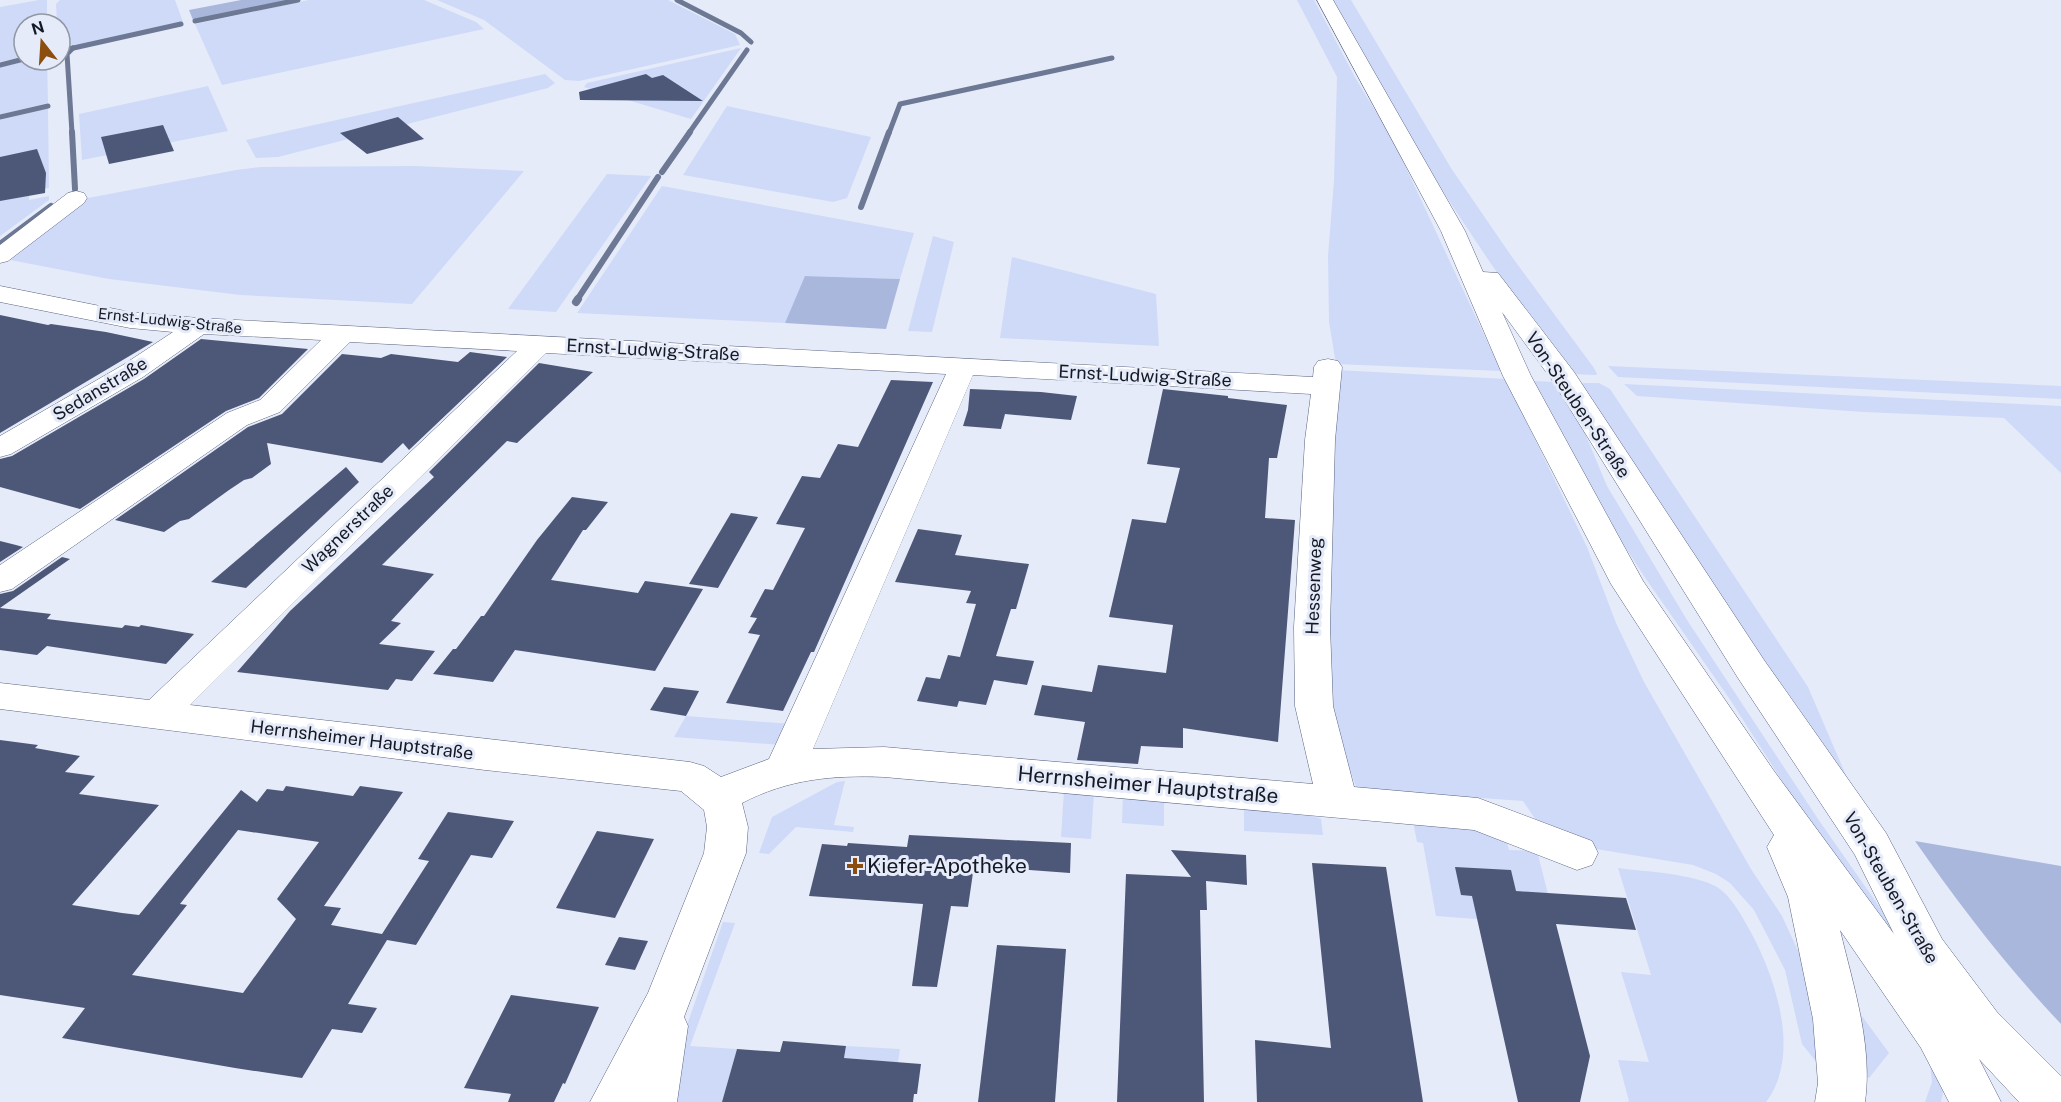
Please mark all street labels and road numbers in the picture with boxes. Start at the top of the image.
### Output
street label: Ernst-Ludwig-Straße [97,304,243,337]
street label: Von-Steuben-Straße [1522,328,1635,482]
street label: Ernst-Ludwig-Straße [566,334,740,365]
street label: Sedanstraße [49,352,151,425]
street label: Ernst-Ludwig-Straße [1058,360,1232,391]
street label: Wagnerstraße [298,480,398,577]
street label: Hessenweg [1301,537,1326,635]
street label: Herrnsheimer Hauptstraße [249,715,475,764]
street label: Herrnsheimer Hauptstraße [1016,761,1280,808]
street label: Von-Steuben-Straße [1839,808,1943,967]

